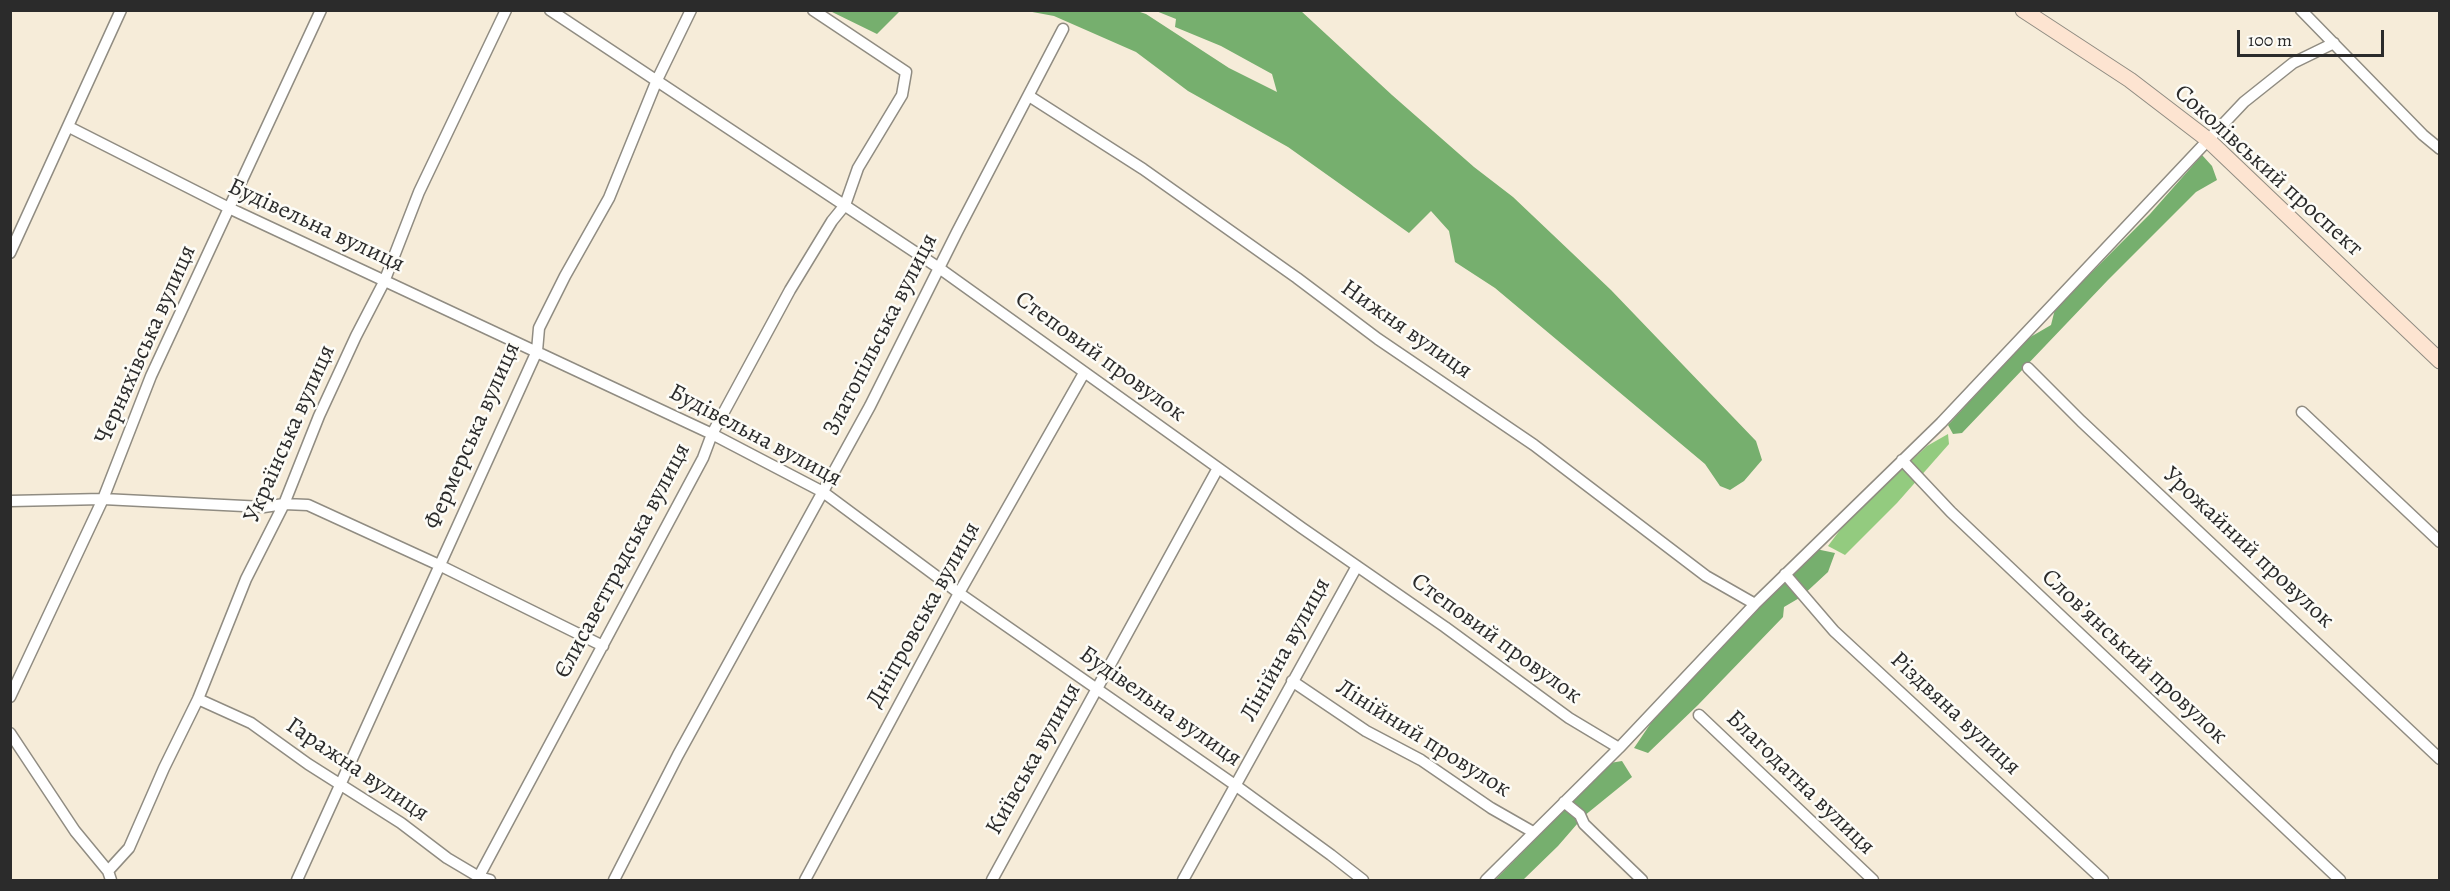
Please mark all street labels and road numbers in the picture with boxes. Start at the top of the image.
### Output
street label: Соколівський проспект [2168,79,2368,263]
street label: Будівельна вулиця [223,172,409,280]
street label: Златопільська вулиця [818,229,944,441]
street label: Черняхівська вулиця [89,241,203,449]
street label: Нижня вулиця [1335,274,1477,386]
street label: Степовий провулок [1009,285,1191,429]
street label: Фермерська вулиця [419,338,527,534]
street label: Українська вулиця [238,341,342,527]
street label: Будівельна вулиця [664,378,846,494]
street label: Єлисаветградська вулиця [549,438,697,684]
street label: Урожайний провулок [2156,461,2340,635]
street label: Дніпровська вулиця [861,517,987,713]
street label: Словʼянський провулок [2035,563,2233,751]
street label: Степовий провулок [1405,567,1587,711]
street label: Лінійна вулиця [1235,573,1337,727]
street label: Будівельна вулиця [1073,640,1247,774]
street label: Різдвяна вулиця [1884,646,2026,782]
street label: Лінійний провулок [1330,674,1516,804]
street label: Київська вулиця [980,678,1088,840]
street label: Благодатна вулиця [1720,705,1880,861]
street label: Гаражна вулиця [280,712,434,828]

